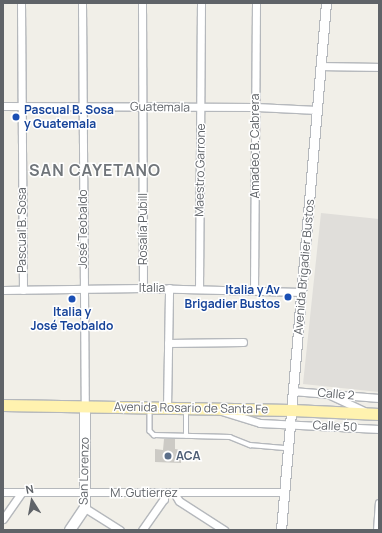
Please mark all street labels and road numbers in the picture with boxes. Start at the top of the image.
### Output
street label: Amadeo B. Cabrera [248,94,262,198]
street label: Guatemala [130,99,190,115]
street label: Maestro Garrone [192,123,208,217]
street label: Pascual B. Sosa [15,187,29,273]
street label: José Teobaldo [76,189,90,269]
street label: Rosalía Pubill [136,193,150,265]
street label: Avenida Brigadier Bustos [291,198,317,336]
street label: Italia [139,281,165,295]
street label: Calle 2 [317,385,355,403]
street label: Avenida Rosario de Santa Fe [114,399,268,417]
street label: Calle 50 [312,418,358,434]
street label: San Lorenzo [76,437,92,505]
street label: M. Gutierrez [110,486,178,500]

